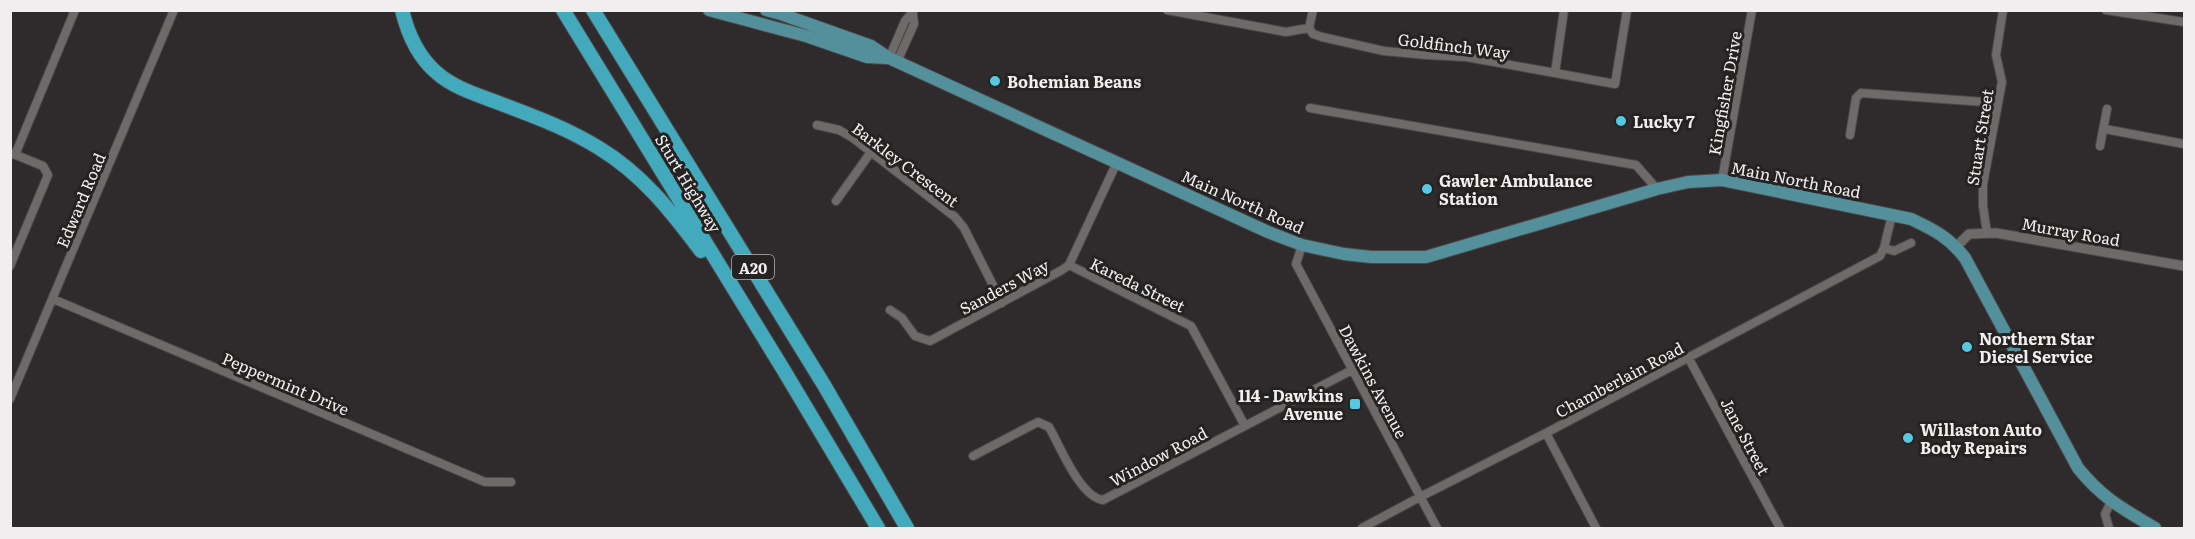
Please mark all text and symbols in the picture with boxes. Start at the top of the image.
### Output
street label: Goldfinch Way [1397,26,1512,64]
street label: Kingfisher Drive [1701,29,1747,157]
place label: Bohemian Beans [1007,69,1141,93]
marker: Bohemian Beans [988,74,1002,88]
street label: Stuart Street [1960,87,1999,187]
place label: Lucky 7 [1633,109,1695,133]
marker: Lucky 7 [1614,114,1628,128]
street label: Barkley Crescent [848,116,965,212]
street label: Sturt Highway [650,129,728,237]
street label: Edward Road [49,149,111,251]
street label: Main North Road [1729,155,1863,203]
street label: Main North Road [1178,163,1308,239]
place label: Gawler Ambulance Station [1439,168,1593,210]
marker: Gawler Ambulance Station [1420,182,1434,196]
street label: Murray Road [2020,211,2122,251]
street label: Kareda Street [1086,251,1190,318]
street label: Sanders Way [955,252,1054,320]
road number: A20 [732,255,774,279]
street label: Dawkins Avenue [1334,320,1414,442]
place label: Northern Star Diesel Service [1979,326,2095,368]
street label: Chamberlain Road [1551,335,1688,423]
marker: Northern Star Diesel Service [1960,340,1974,354]
street label: Peppermint Drive [219,345,353,421]
place label: 114 - Dawkins Avenue [1238,383,1343,425]
street label: Jane Street [1716,393,1777,479]
marker: 114 - Dawkins Avenue [1348,397,1362,411]
place label: Willaston Auto Body Repairs [1920,417,2042,459]
street label: Window Road [1105,420,1211,492]
marker: Willaston Auto Body Repairs [1901,431,1915,445]

